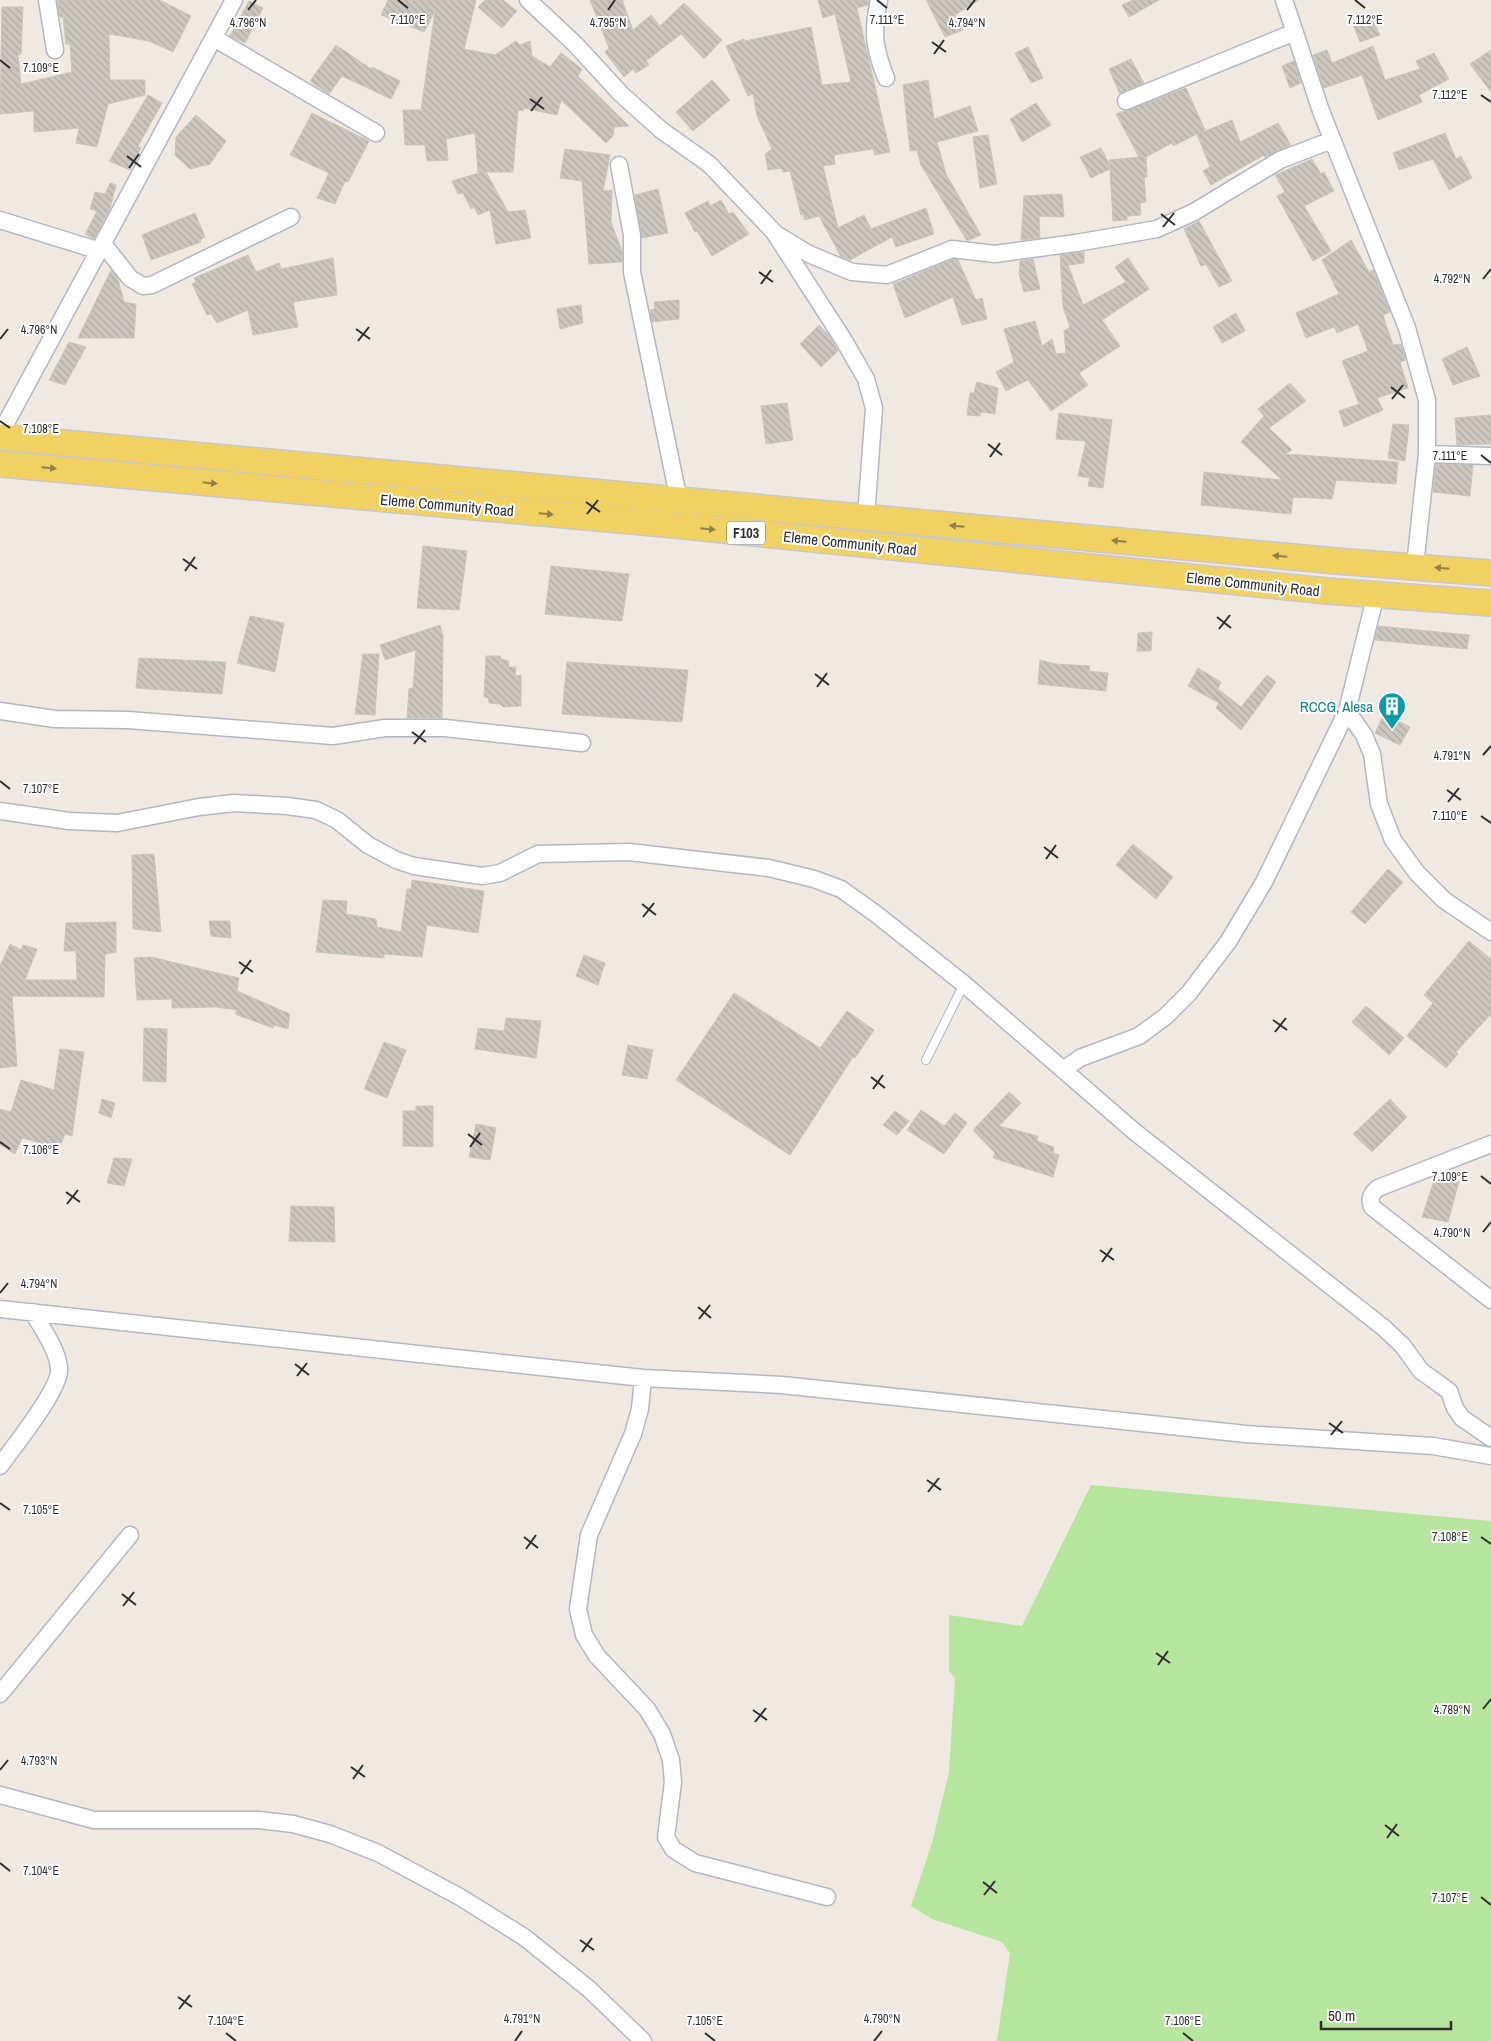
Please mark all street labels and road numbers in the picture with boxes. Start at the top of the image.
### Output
street label: Eleme Community Road [379,489,515,521]
road number: F103 [727,522,765,544]
street label: Eleme Community Road [782,526,918,560]
street label: Eleme Community Road [1185,567,1321,601]

